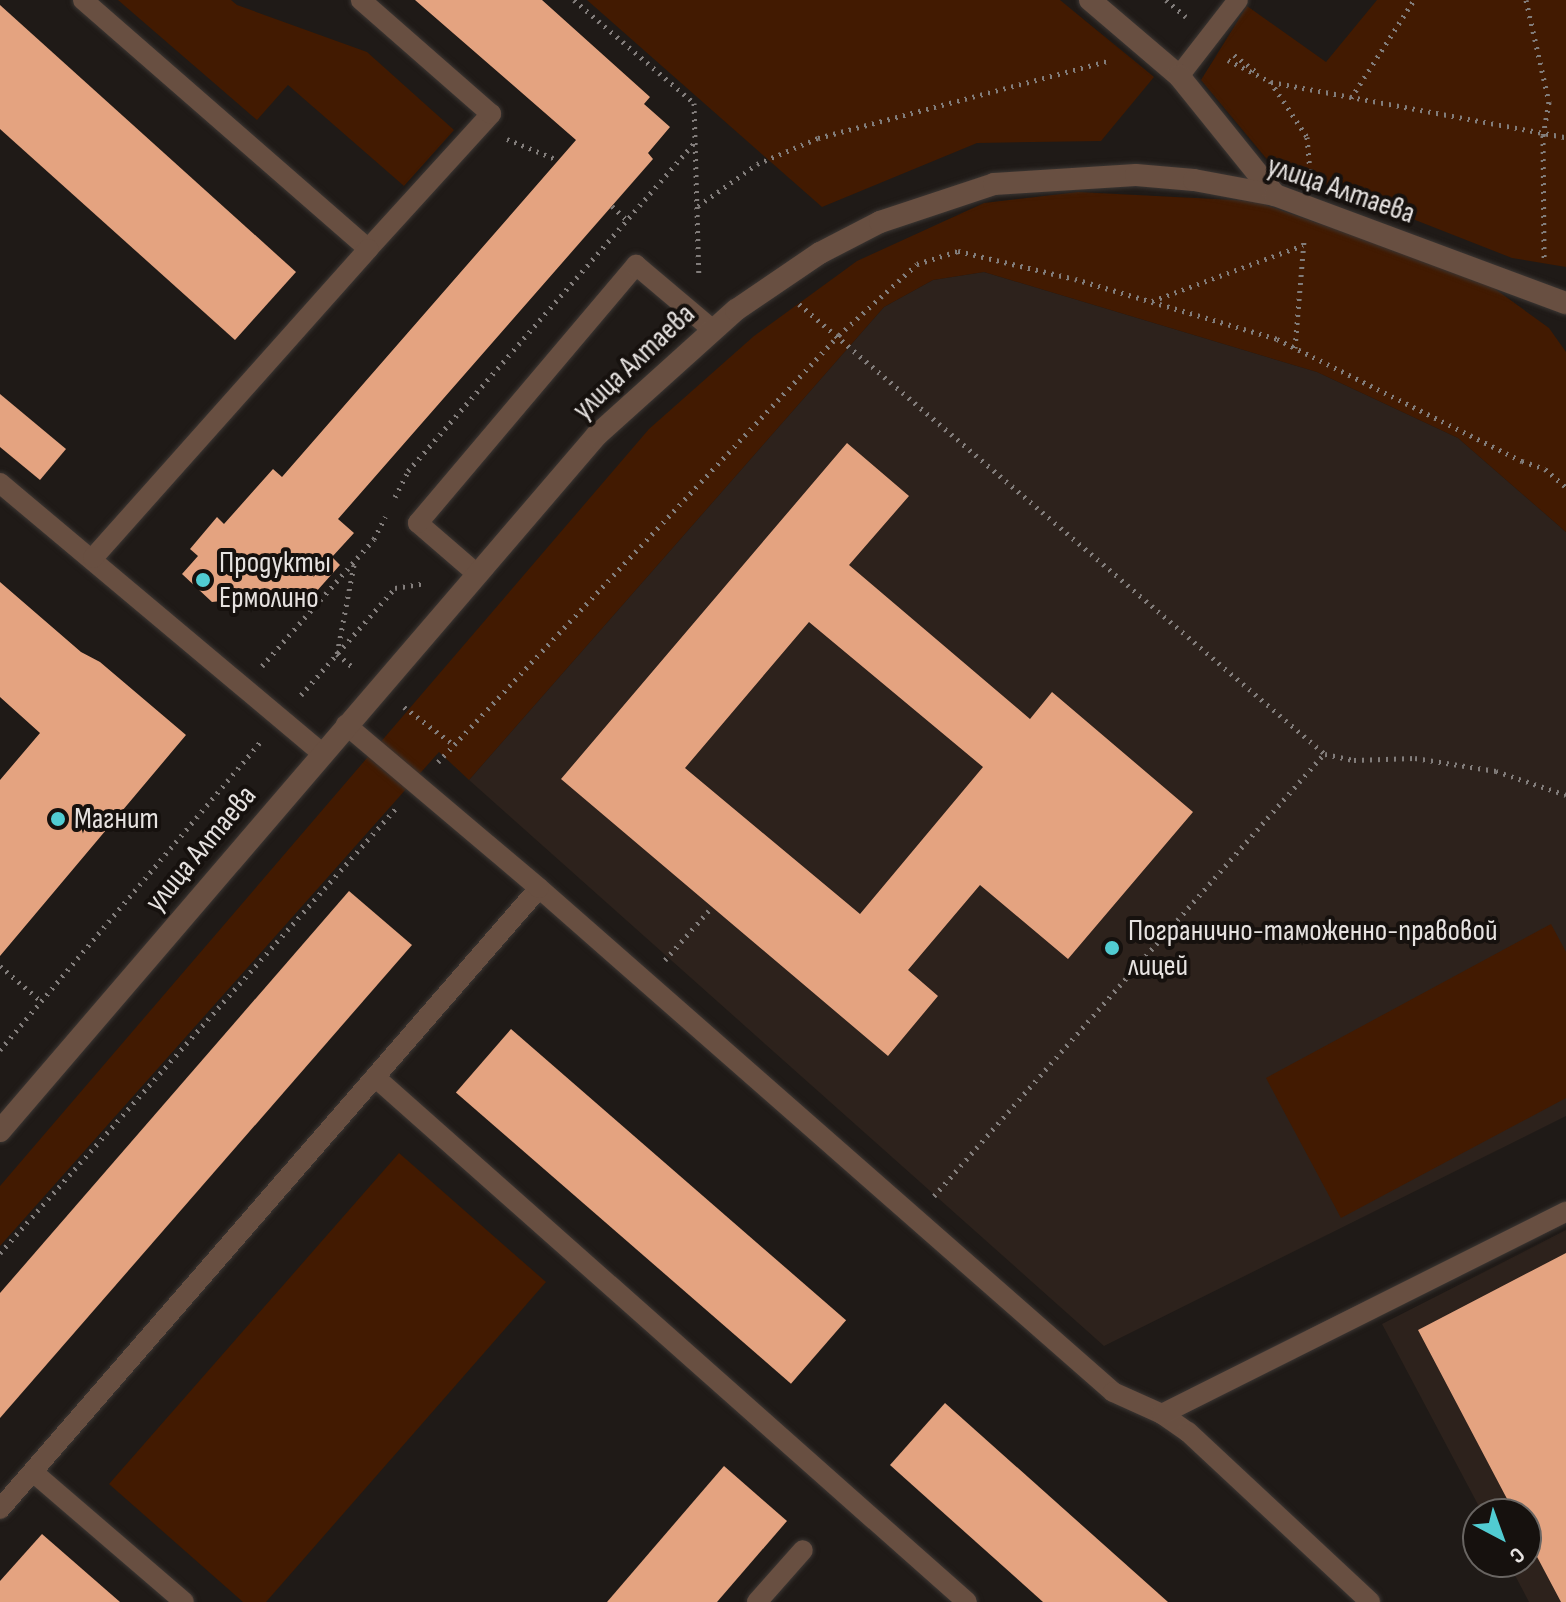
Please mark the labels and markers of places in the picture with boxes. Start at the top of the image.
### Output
place label: Продукты Ермолино [219,545,331,616]
marker: Продукты Ермолино [194,571,212,589]
place label: Магнит [74,801,159,837]
marker: Магнит [49,810,67,828]
place label: Погранично-таможенно-правовой лицей [1128,913,1498,984]
marker: Погранично-таможенно-правовой лицей [1103,939,1121,957]

